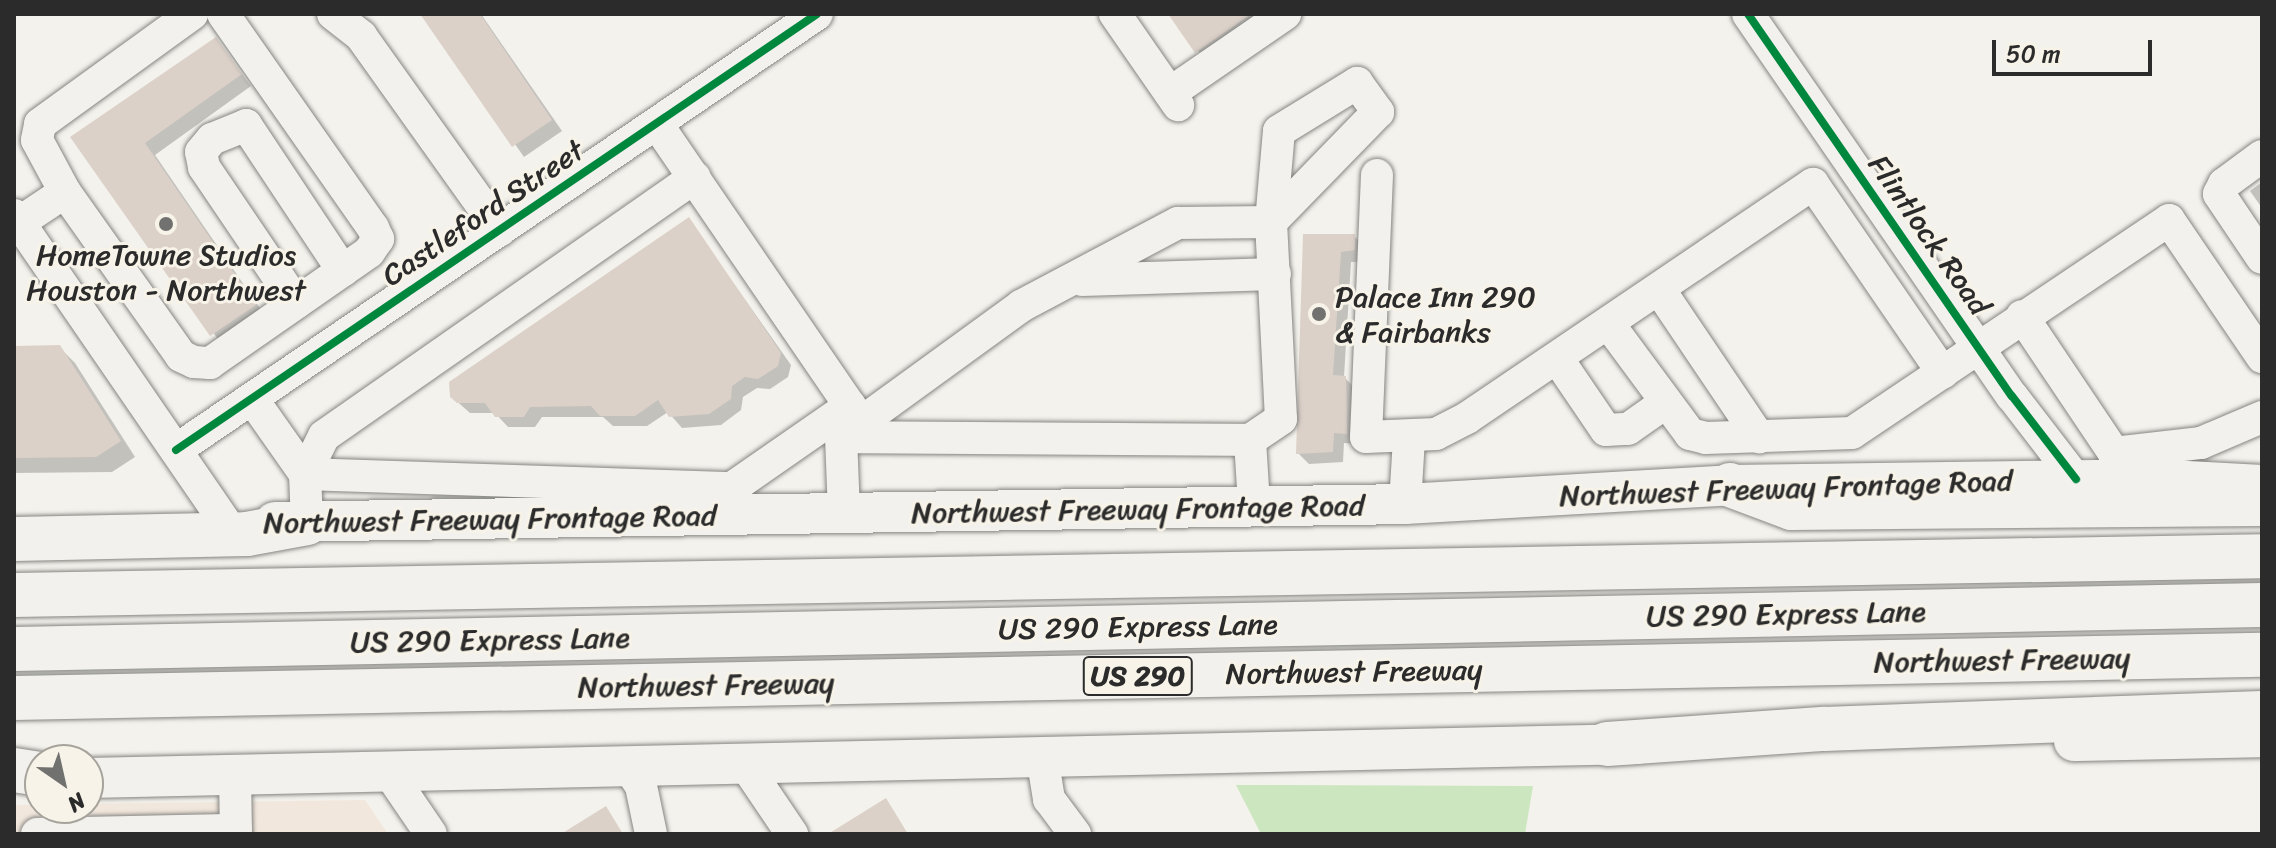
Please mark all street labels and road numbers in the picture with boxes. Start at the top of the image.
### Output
street label: Castleford Street [375,132,591,294]
street label: Flintlock Road [1860,148,1998,322]
street label: Northwest Freeway Frontage Road [1558,462,2014,514]
street label: Northwest Freeway Frontage Road [911,487,1365,531]
street label: Northwest Freeway Frontage Road [263,497,717,541]
street label: US 290 Express Lane [1645,594,1927,634]
street label: US 290 Express Lane [997,607,1279,647]
street label: US 290 Express Lane [349,620,631,660]
street label: Northwest Freeway [1873,640,2131,680]
road number: US 290 [1082,652,1194,700]
street label: Northwest Freeway [1225,652,1483,692]
street label: Northwest Freeway [577,665,835,705]

